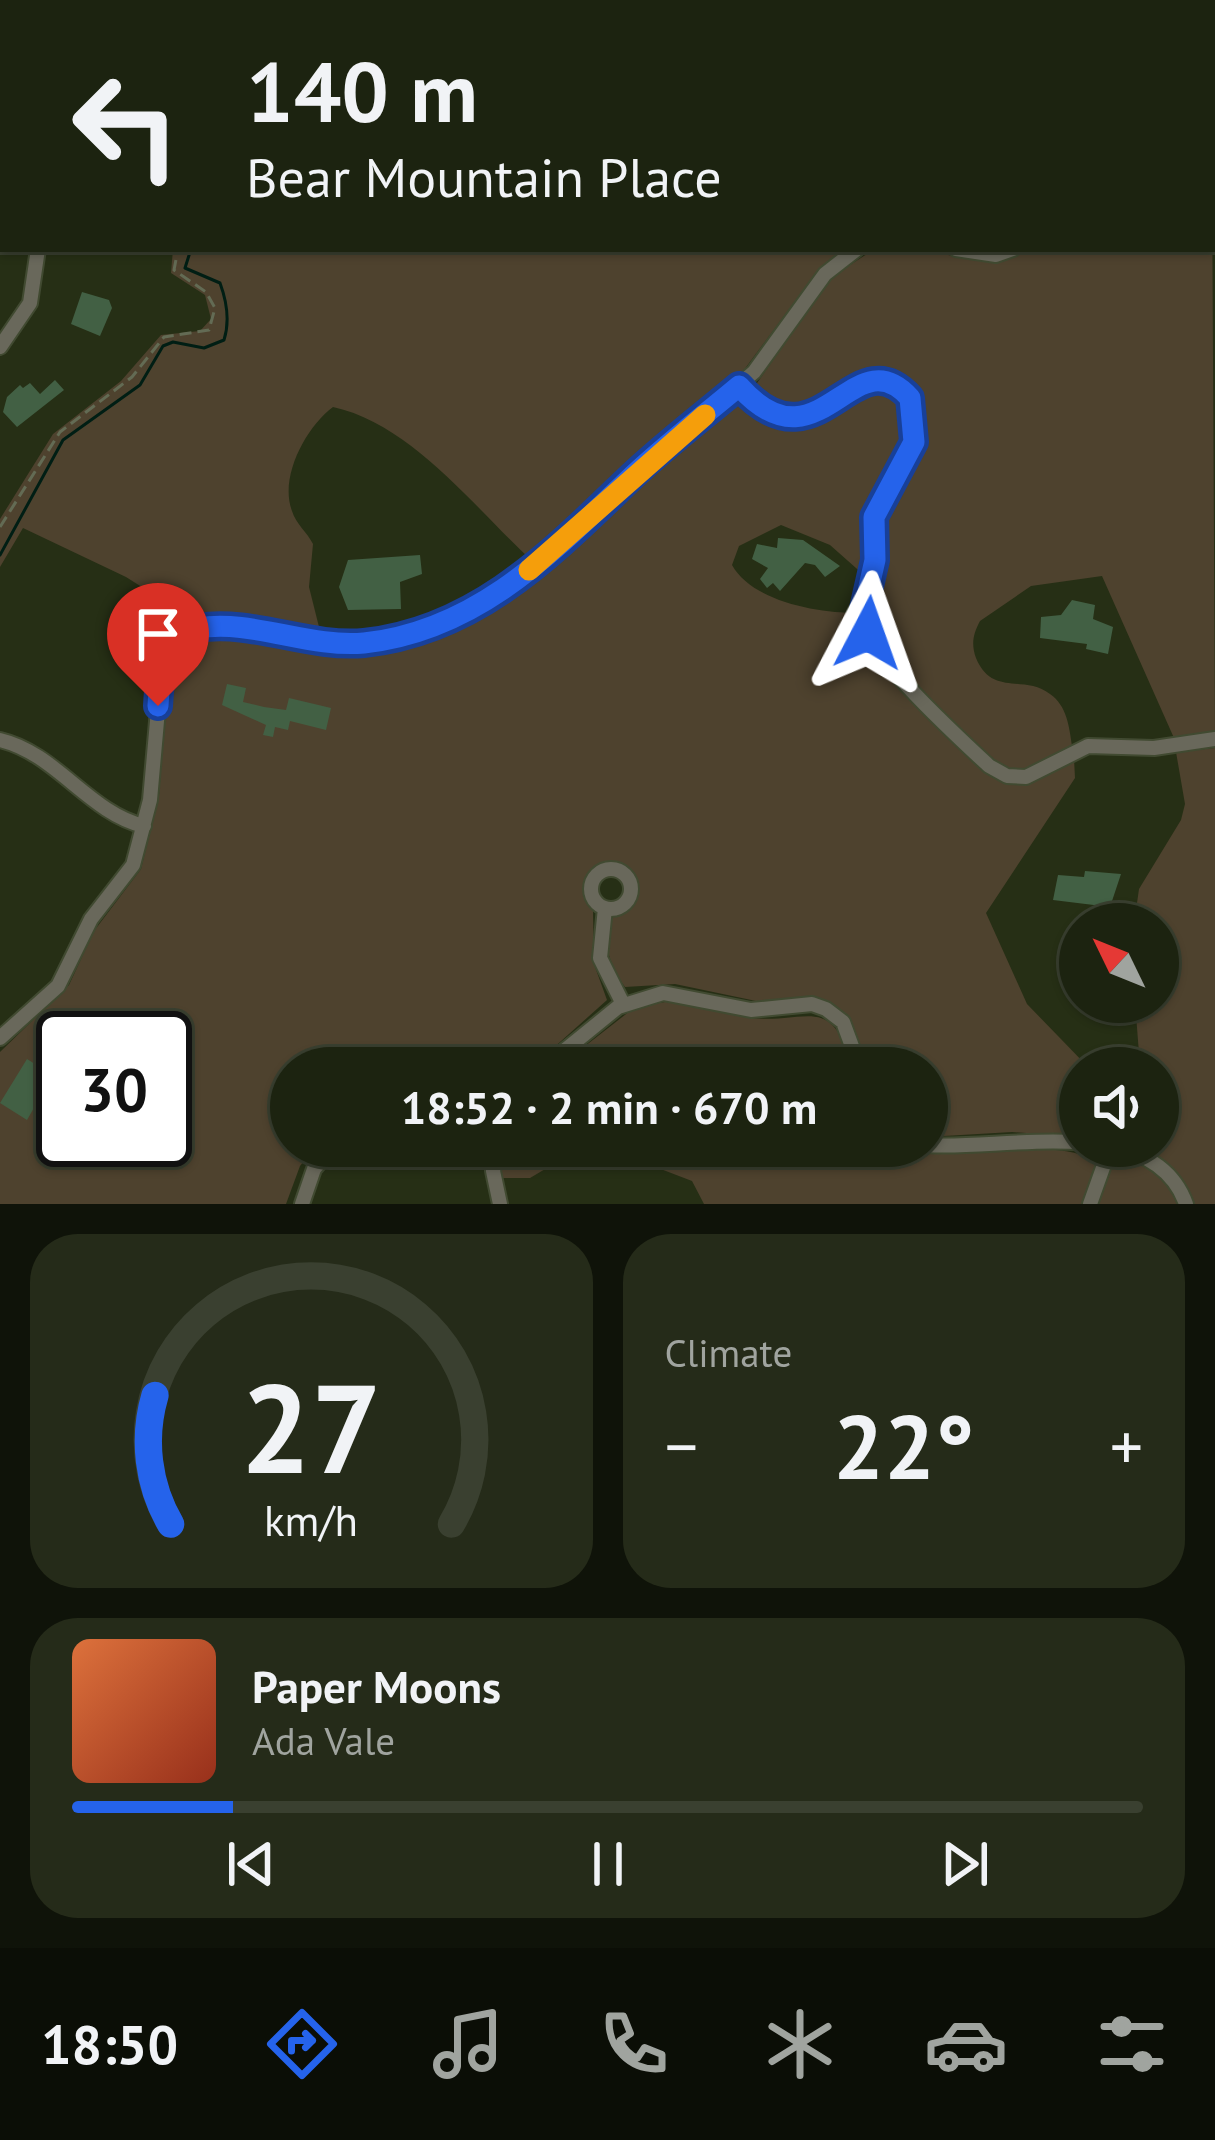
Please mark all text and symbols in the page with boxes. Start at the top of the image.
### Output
text: 140 m [246,36,478,145]
icon: left [48,48,204,204]
text: Bear Mountain Place [246,142,722,212]
position arrow [805,570,931,696]
pin [107,583,209,706]
icon: arrive [125,601,191,667]
north arrow [1059,903,1179,1023]
map controls [1059,903,1179,1167]
speed limit sign: 30 [36,1011,192,1167]
button: sound [1059,1047,1179,1167]
text: 18:52 · 2 min · 670 m [401,1078,817,1136]
text: Climate [665,1327,792,1378]
text: 27 [240,1346,382,1507]
text: 22° [833,1387,974,1504]
text: − [665,1403,698,1488]
text: + [1110,1403,1143,1488]
text: km/h [264,1492,358,1548]
text: Paper Moons [252,1657,501,1715]
text: Ada Vale [252,1715,395,1766]
icon: previous [218,1831,284,1897]
icon: pause [575,1831,641,1897]
icon: next [932,1831,998,1897]
icon: directions [260,2002,344,2086]
icon: music [426,2002,510,2086]
icon: phone [592,2002,676,2086]
icon: climate [758,2002,842,2086]
icon: car [924,2002,1008,2086]
icon: filters [1090,2002,1174,2086]
text: 18:50 [41,2009,178,2079]

